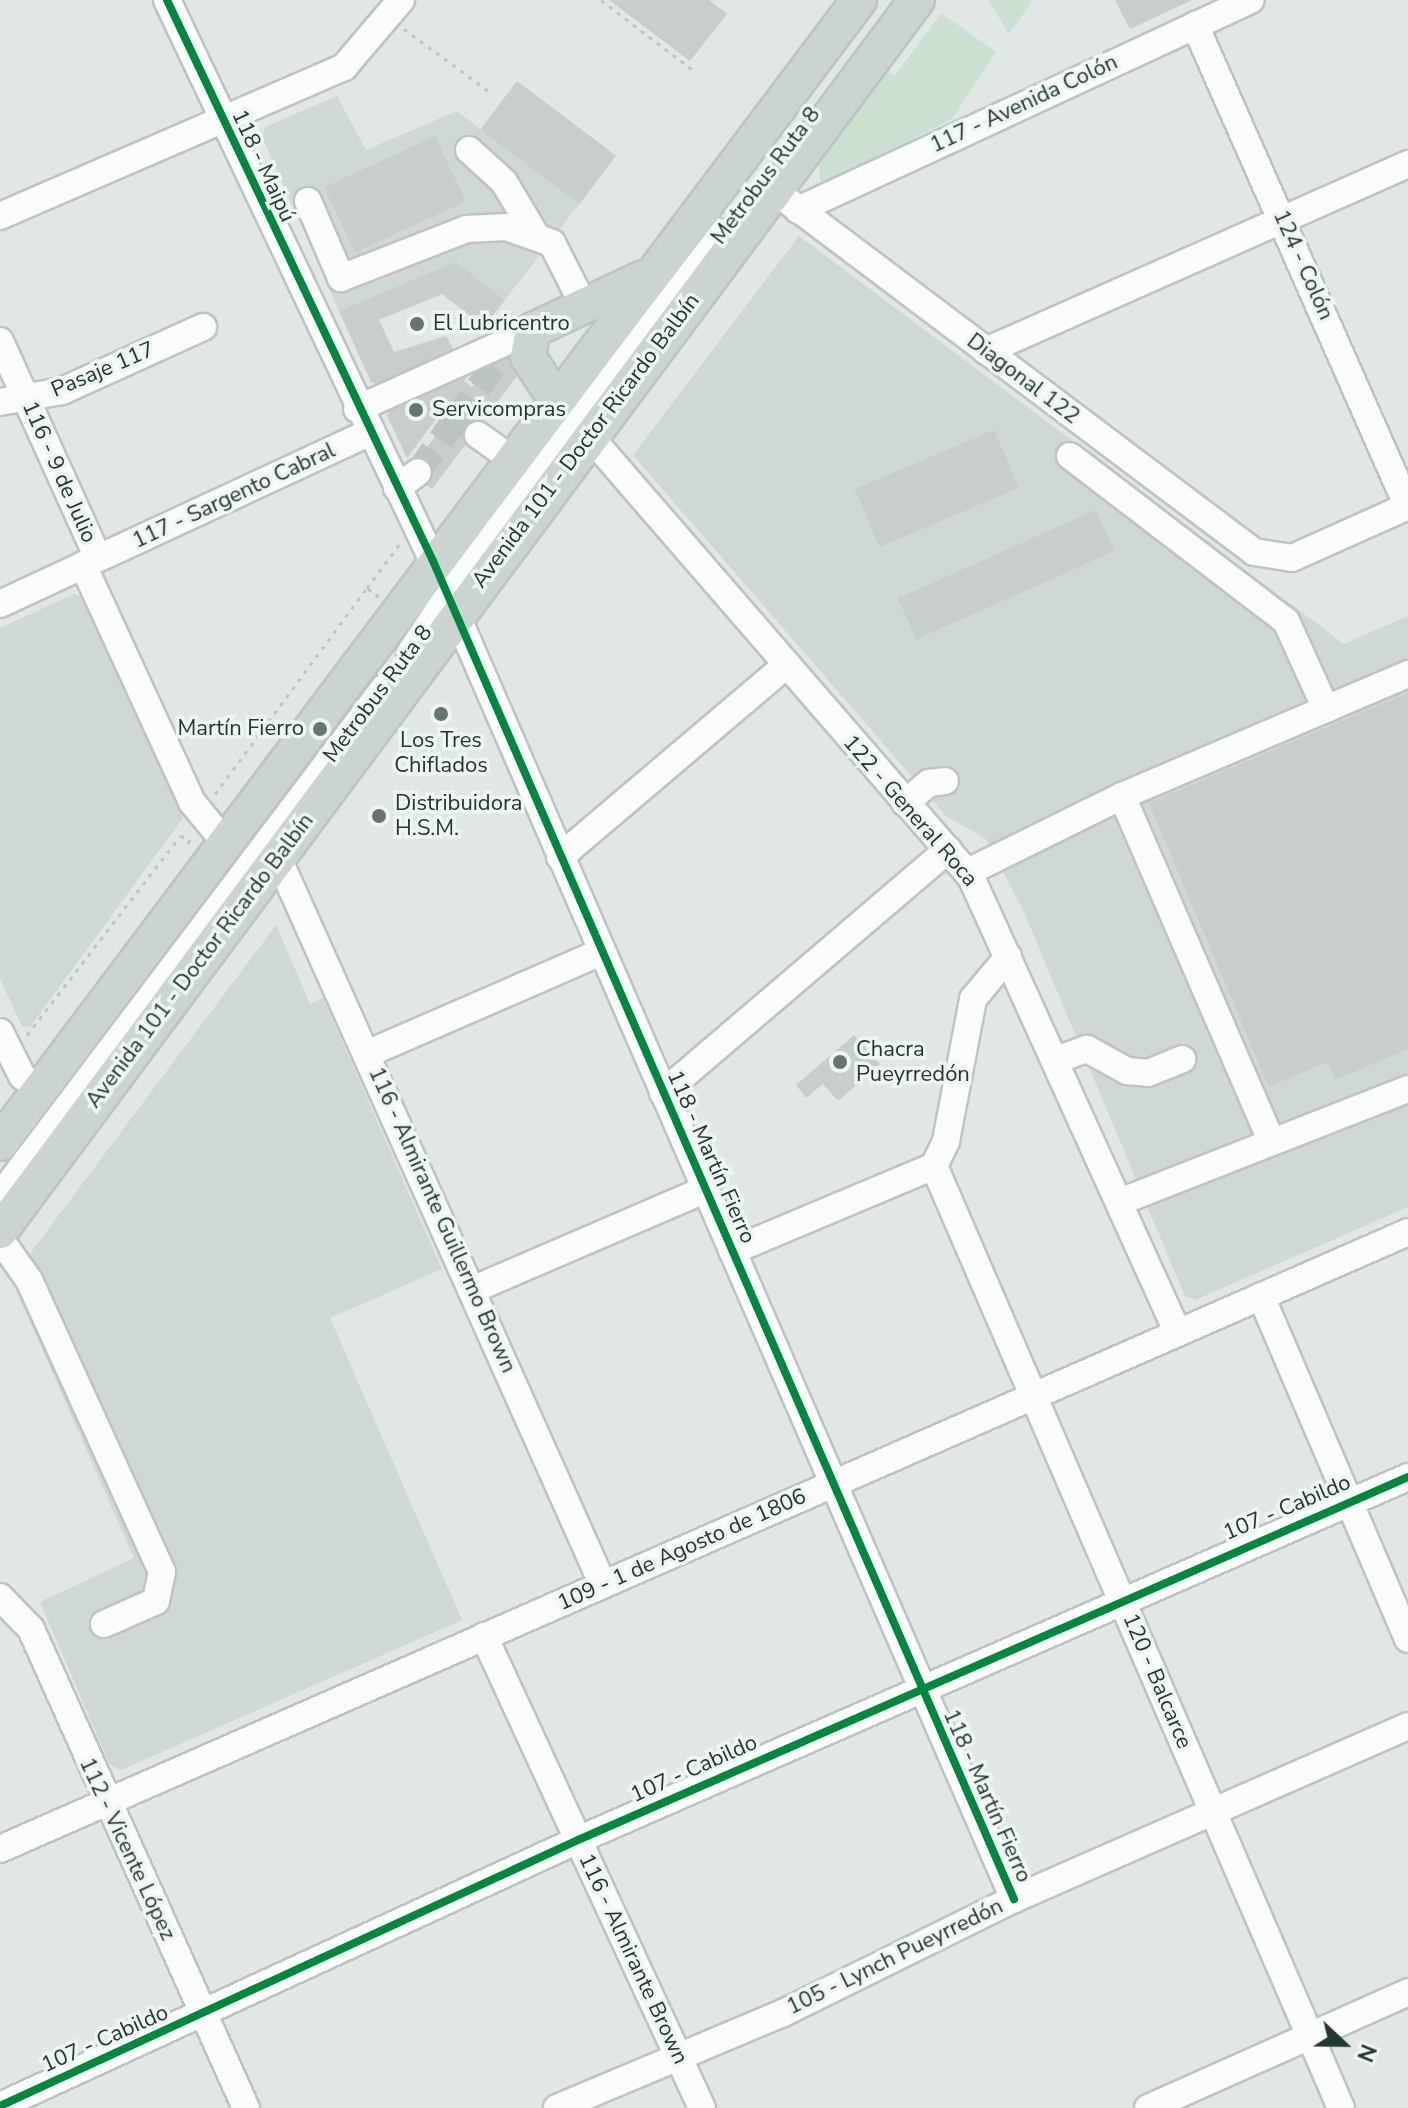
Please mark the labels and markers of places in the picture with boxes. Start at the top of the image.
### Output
place label: El Lubricentro [433,311,570,337]
marker: El Lubricentro [408,315,426,333]
place label: Servicompras [432,397,566,423]
marker: Servicompras [407,401,425,419]
marker: Los Tres Chiflados [432,705,450,723]
place label: Martín Fierro [177,716,304,742]
marker: Martín Fierro [311,720,329,738]
place label: Los Tres Chiflados [394,727,488,778]
place label: Distribuidora H.S.M. [395,790,522,842]
marker: Distribuidora H.S.M. [370,807,388,825]
place label: Chacra Pueyrredón [856,1036,970,1088]
marker: Chacra Pueyrredón [831,1053,849,1071]

